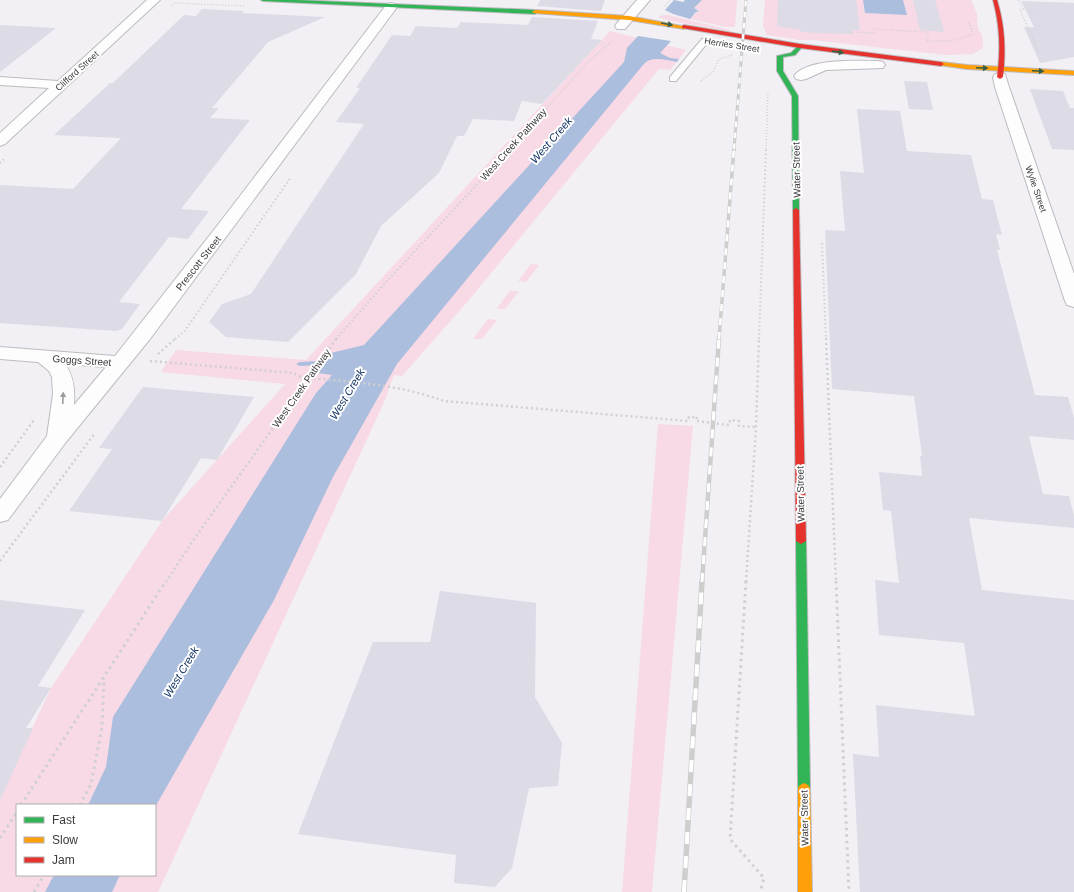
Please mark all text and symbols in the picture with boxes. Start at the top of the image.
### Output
one-way arrow [661,21,674,27]
street label: Herries Street [704,36,761,54]
street label: Clifford Street [53,49,101,93]
one-way arrow [832,49,845,55]
one-way arrow [976,64,988,71]
one-way arrow [1032,67,1044,74]
street label: West Creek Pathway [478,106,549,183]
water label: West Creek [528,114,575,166]
street label: Water Street [791,142,802,198]
street label: Wylie Street [1023,164,1049,214]
street label: Prescott Street [174,234,223,293]
street label: West Creek Pathway [270,347,333,430]
street label: Goggs Street [52,353,112,368]
water label: West Creek [327,366,367,422]
one-way arrow [59,392,66,404]
street label: Water Street [795,466,806,522]
water label: West Creek [161,644,201,700]
street label: Water Street [799,790,810,846]
legend [16,804,156,876]
text: Fast [52,813,76,827]
text: Slow [52,833,78,847]
text: Jam [52,853,75,867]

